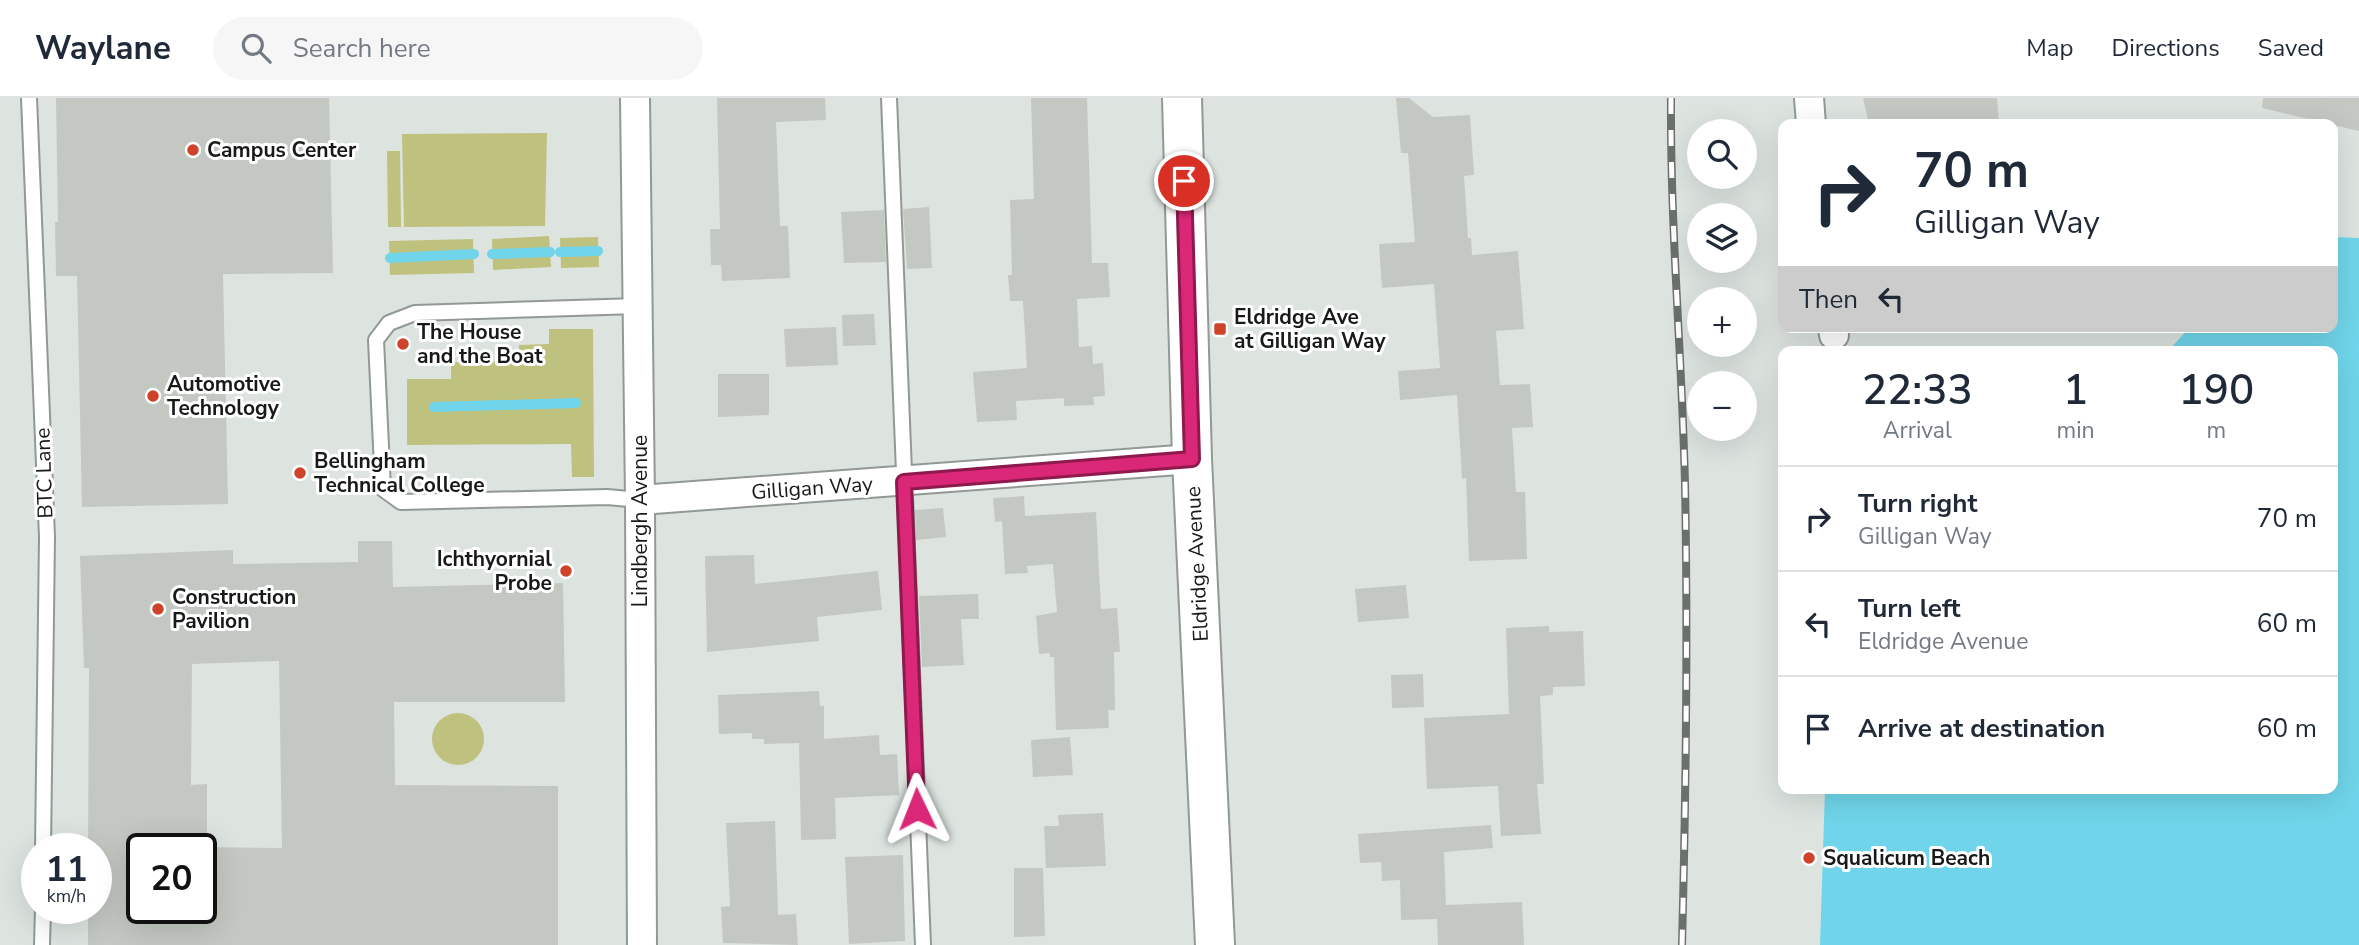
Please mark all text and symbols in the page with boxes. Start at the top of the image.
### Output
search box [213,17,703,80]
text: Waylane [35,26,171,71]
icon: search [237,29,275,67]
text: Search here [293,31,431,66]
text: Map [2026,32,2073,64]
text: Directions [2111,32,2220,64]
text: Saved [2258,32,2324,64]
map controls [1687,119,1757,441]
button: search [1687,119,1757,189]
place label: Campus Center [207,136,357,164]
text: 70 m [1914,137,2029,204]
marker: Campus Center [185,142,201,158]
icon: right [1799,147,1890,238]
pin [1154,151,1214,211]
icon: arrive [1165,162,1203,200]
text: Gilligan Way [1914,201,2100,244]
button: layers [1687,203,1757,273]
icon: left [1872,280,1910,318]
text: Then [1799,282,1858,317]
button: + [1687,287,1757,357]
place label: Eldridge Ave at Gilligan Way [1234,303,1386,355]
place label: The House and the Boat [417,318,543,370]
marker: Eldridge Ave at Gilligan Way [1212,321,1228,337]
marker: The House and the Boat [395,336,411,352]
text: 22:33 [1862,362,1973,419]
text: 1 [2063,362,2088,419]
text: 190 [2178,362,2254,419]
place label: Automotive Technology [167,370,281,422]
button: − [1687,371,1757,441]
marker: Automotive Technology [145,388,161,404]
text: Arrival [1883,415,1952,446]
text: min [2057,415,2095,446]
text: m [2206,415,2226,446]
street label: BTC Lane [28,427,60,519]
street label: Lindbergh Avenue [626,435,654,607]
place label: Bellingham Technical College [314,447,485,499]
marker: Bellingham Technical College [292,465,308,481]
street label: Gilligan Way [750,470,874,506]
street label: Eldridge Avenue [1179,486,1215,642]
text: Turn right [1858,486,1977,521]
icon: right [1799,500,1837,538]
text: 70 m [2257,501,2317,536]
text: Gilligan Way [1858,521,1992,552]
place label: Ichthyornial Probe [437,545,552,597]
marker: Ichthyornial Probe [558,563,574,579]
place label: Construction Pavilion [172,583,296,635]
text: Turn left [1858,591,1961,626]
marker: Construction Pavilion [150,601,166,617]
icon: left [1799,605,1837,643]
text: 60 m [2257,606,2317,641]
text: Eldridge Avenue [1858,626,2028,657]
icon: arrive [1799,710,1837,748]
text: Arrive at destination [1858,711,2105,746]
text: 60 m [2257,711,2317,746]
position arrow [880,772,954,846]
speed limit sign: 20 [126,833,217,924]
place label: Squalicum Beach [1823,844,1990,872]
text: 11 [45,846,88,893]
marker: Squalicum Beach [1801,850,1817,866]
text: km/h [47,884,86,908]

